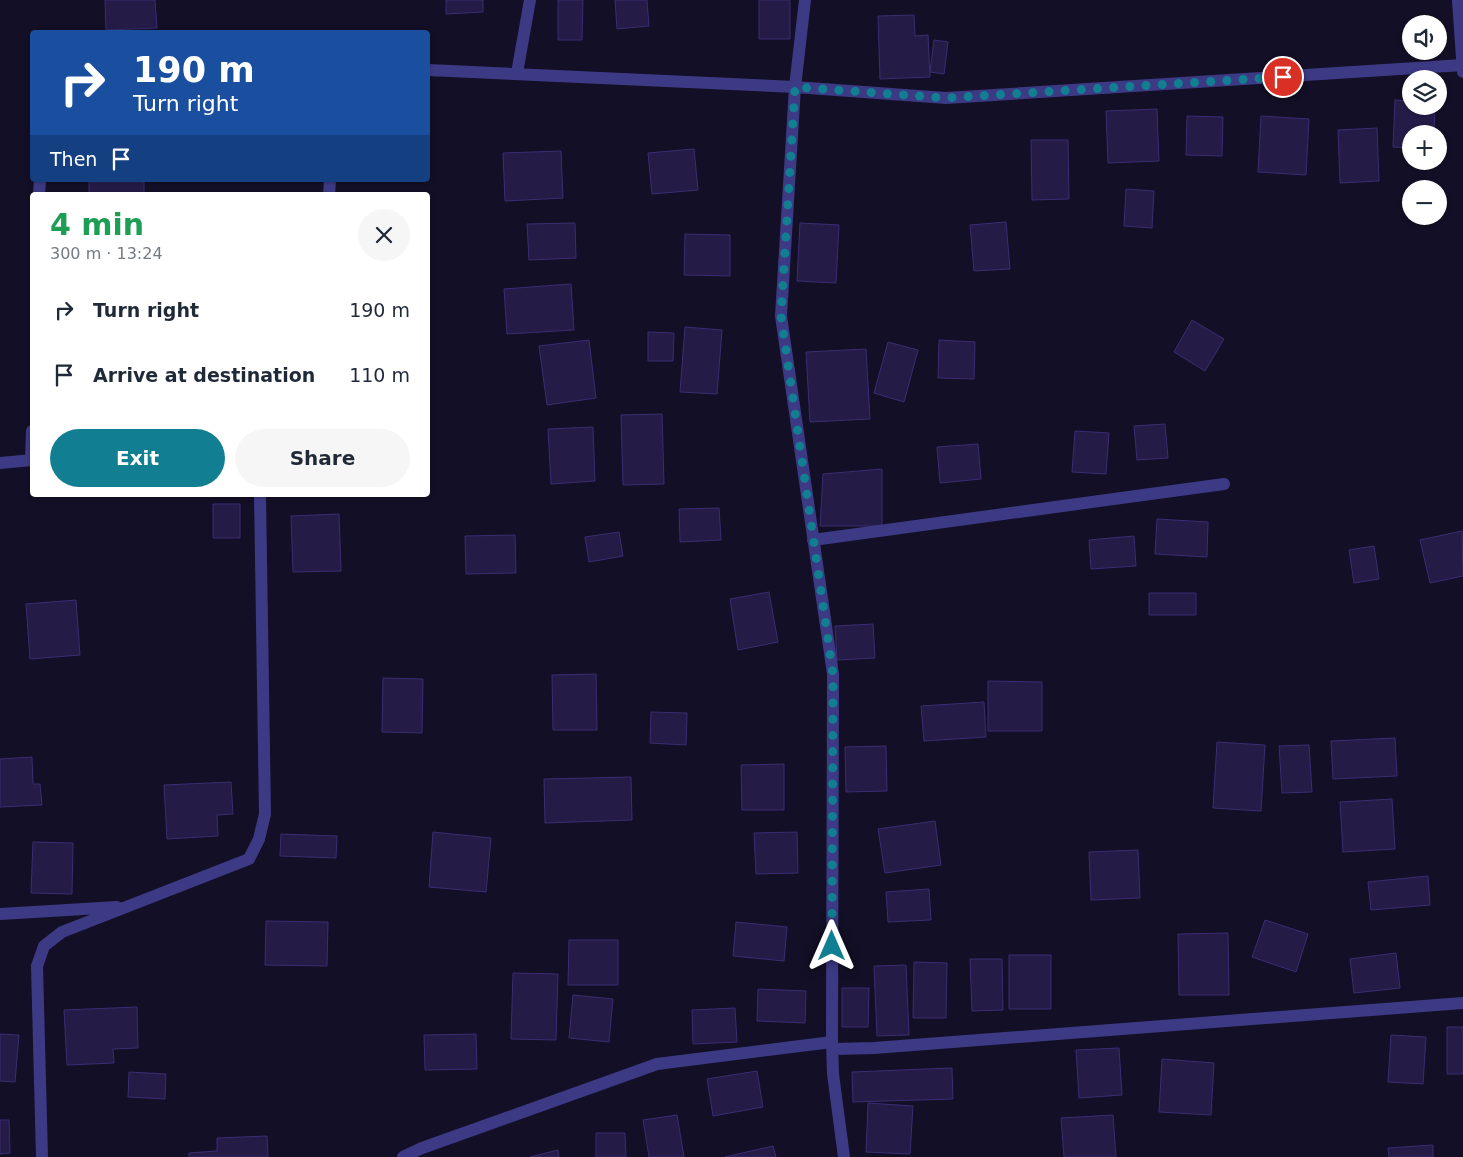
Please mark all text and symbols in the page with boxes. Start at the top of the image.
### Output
map controls [1402,15,1447,225]
button: sound [1402,15,1447,60]
icon: right [50,50,115,115]
text: 190 m [133,50,255,90]
pin [1262,56,1304,98]
icon: arrive [1269,63,1297,91]
button: layers [1402,70,1447,115]
text: Turn right [133,91,238,116]
button: + [1402,125,1447,170]
icon: arrive [107,145,135,173]
text: Then [50,148,97,170]
button: − [1402,180,1447,225]
text: 4 min [50,207,144,242]
button: close [358,209,410,261]
text: 300 m · 13:24 [50,244,163,263]
icon: right [50,296,78,324]
text: Turn right [93,299,199,321]
text: 190 m [349,299,410,321]
icon: arrive [50,361,78,389]
text: Arrive at destination [93,364,315,386]
text: 110 m [349,364,410,386]
button: Exit [50,429,225,487]
button: Share [235,429,410,487]
position arrow [805,919,857,971]

